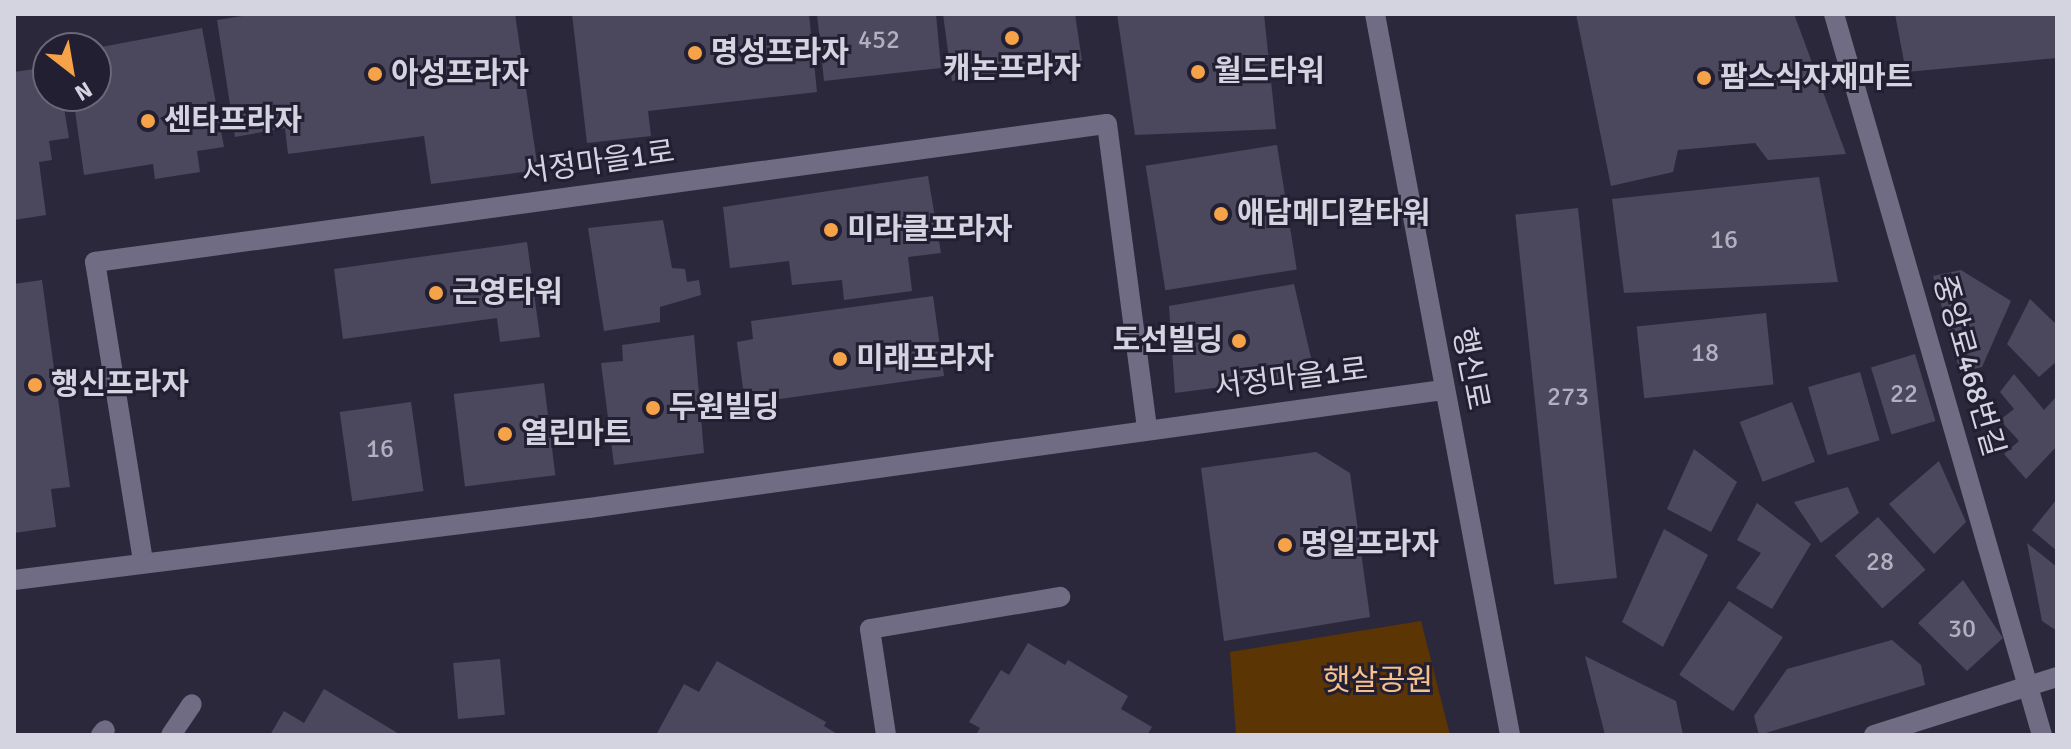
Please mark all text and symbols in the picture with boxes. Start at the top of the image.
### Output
house number: 452 [858,25,900,57]
marker: 캐논프라자 [1003,29,1021,47]
north arrow [32,32,112,112]
place label: 명성프라자 [711,35,849,71]
marker: 명성프라자 [686,44,704,62]
place label: 캐논프라자 [943,51,1081,87]
place label: 월드타워 [1214,54,1324,90]
place label: 아성프라자 [391,56,529,92]
place label: 팜스식자재마트 [1720,60,1913,96]
marker: 월드타워 [1189,63,1207,81]
marker: 아성프라자 [366,65,384,83]
marker: 팜스식자재마트 [1695,69,1713,87]
text: N [70,76,97,107]
place label: 센타프라자 [164,103,302,139]
marker: 센타프라자 [139,112,157,130]
street label: 서정마을1로 [519,134,677,192]
place label: 애담메디칼타워 [1237,196,1430,232]
marker: 애담메디칼타워 [1212,205,1230,223]
place label: 미라클프라자 [847,212,1013,248]
marker: 미라클프라자 [822,221,840,239]
house number: 16 [1710,225,1738,257]
street label: 중앙로468번길 [1925,271,2011,461]
place label: 근영타워 [452,275,562,311]
marker: 근영타워 [427,284,445,302]
place label: 도선빌딩 [1113,323,1223,359]
street label: 행신로 [1444,325,1496,413]
marker: 도선빌딩 [1230,332,1248,350]
house number: 18 [1691,338,1719,370]
place label: 미래프라자 [856,341,994,377]
marker: 미래프라자 [831,350,849,368]
street label: 서정마을1로 [1212,352,1370,406]
place label: 행신프라자 [51,367,189,403]
marker: 행신프라자 [26,376,44,394]
house number: 22 [1890,379,1918,411]
house number: 273 [1547,382,1589,414]
place label: 두원빌딩 [669,390,779,426]
marker: 두원빌딩 [644,399,662,417]
place label: 열린마트 [521,416,631,452]
marker: 열린마트 [496,425,514,443]
house number: 16 [366,434,394,466]
place label: 명일프라자 [1301,527,1439,563]
marker: 명일프라자 [1276,536,1294,554]
house number: 28 [1866,547,1894,579]
house number: 30 [1948,614,1976,646]
park label: 햇살공원 [1323,663,1433,699]

